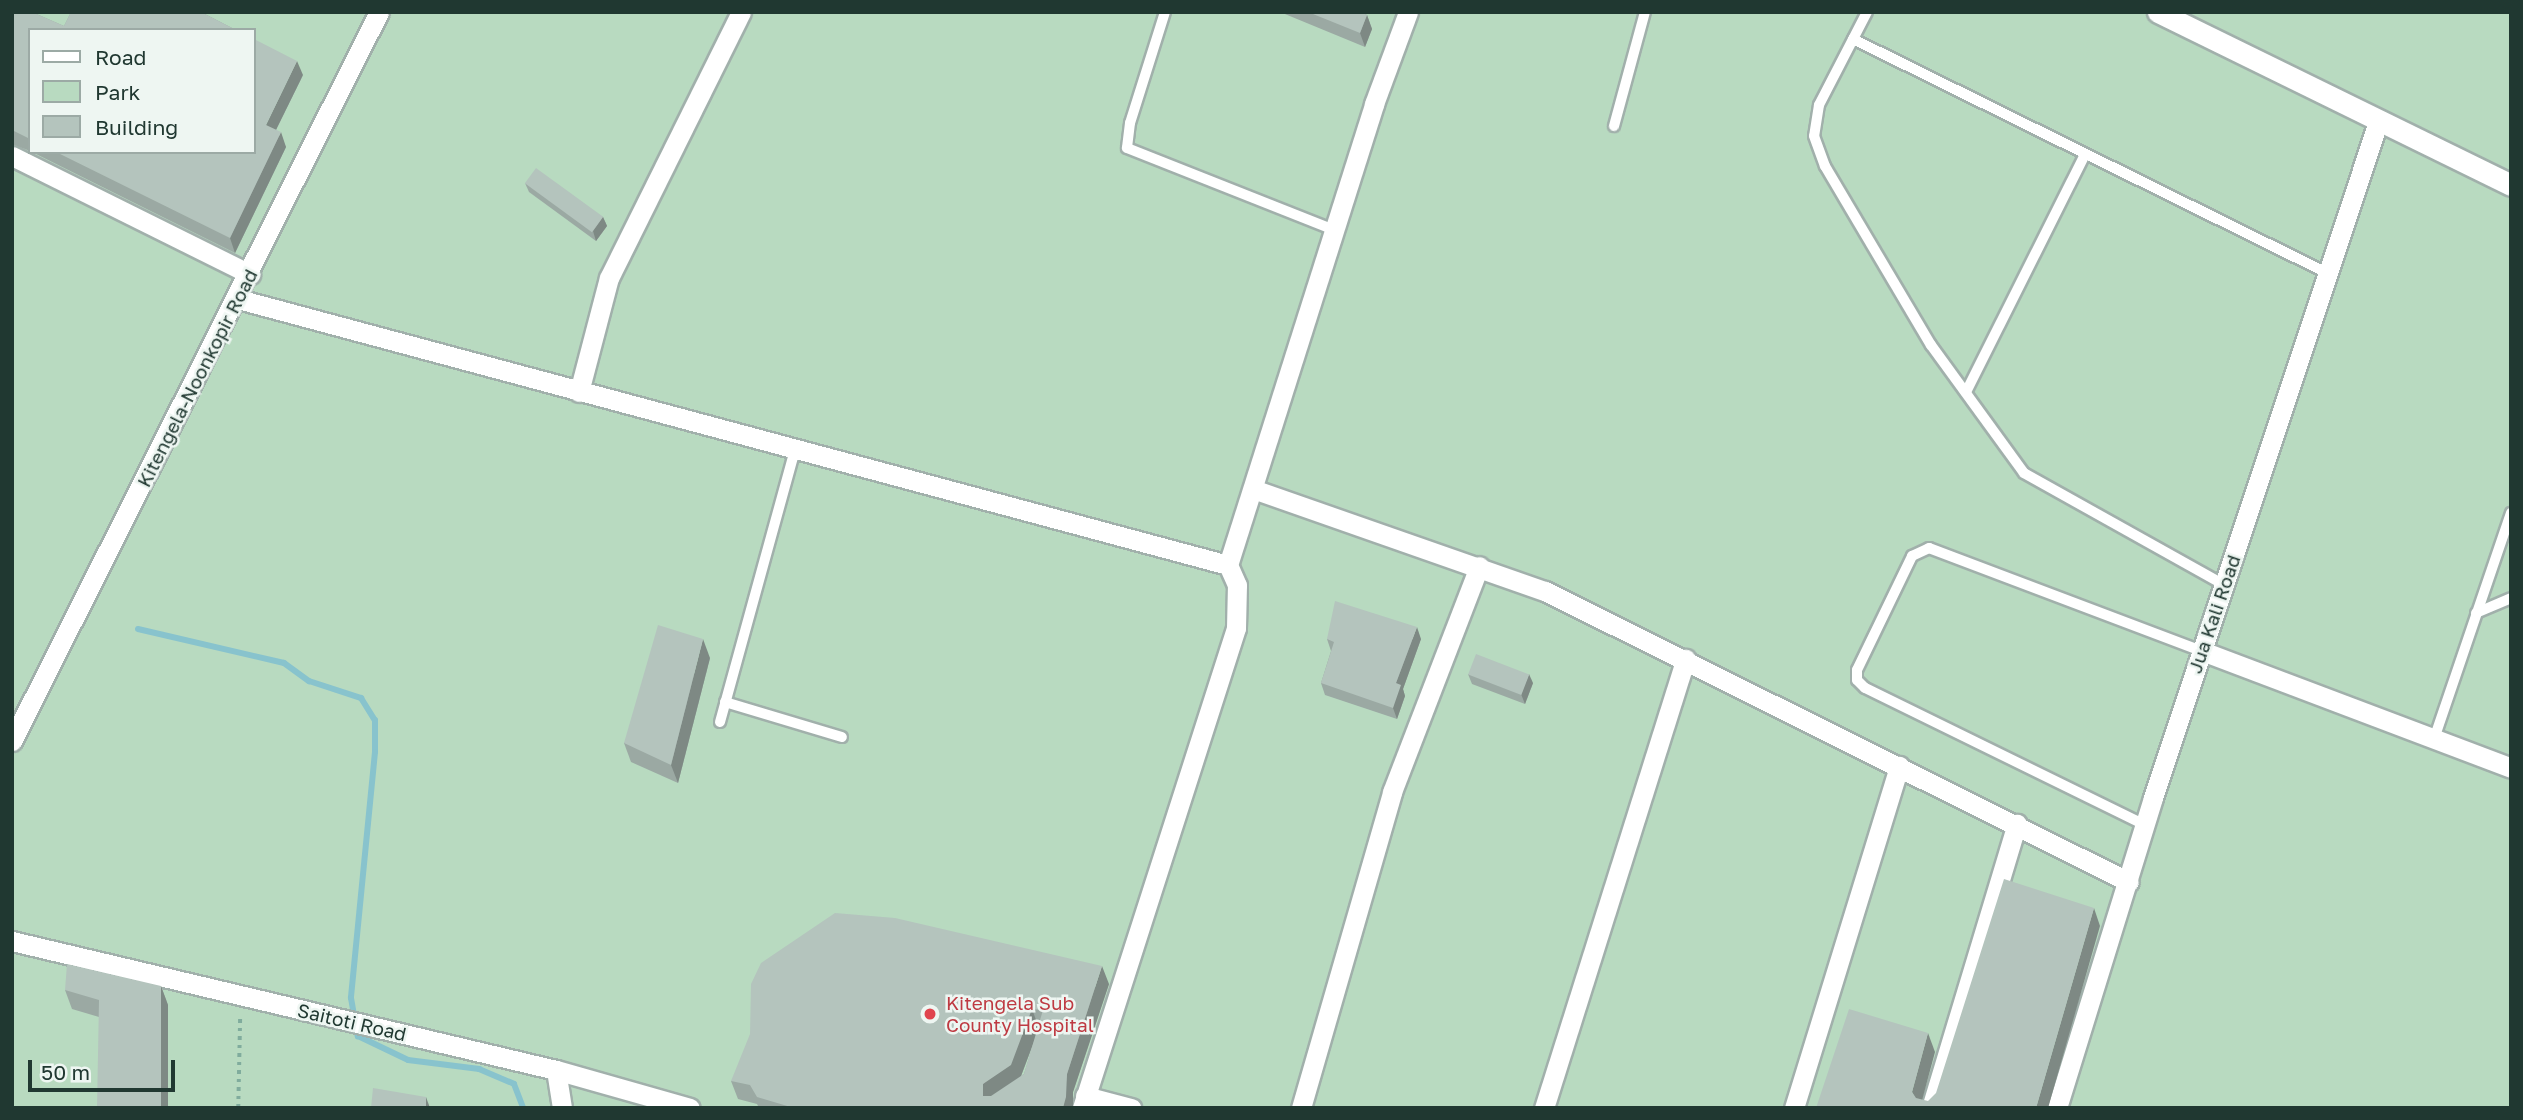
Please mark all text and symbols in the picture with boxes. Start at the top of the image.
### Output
legend [28,28,256,154]
text: Road [95,44,146,70]
text: Park [95,79,140,105]
text: Building [95,114,178,140]
street label: Kitengela-Noonkopir Road [132,265,262,491]
street label: Jua Kali Road [2183,552,2245,676]
place label: Kitengela Sub County Hospital [946,992,1094,1036]
street label: Saitoti Road [295,998,409,1046]
marker: Kitengela Sub County Hospital [920,1004,940,1024]
scale bar [32,1046,178,1090]
text: 50 m [41,1059,90,1085]

